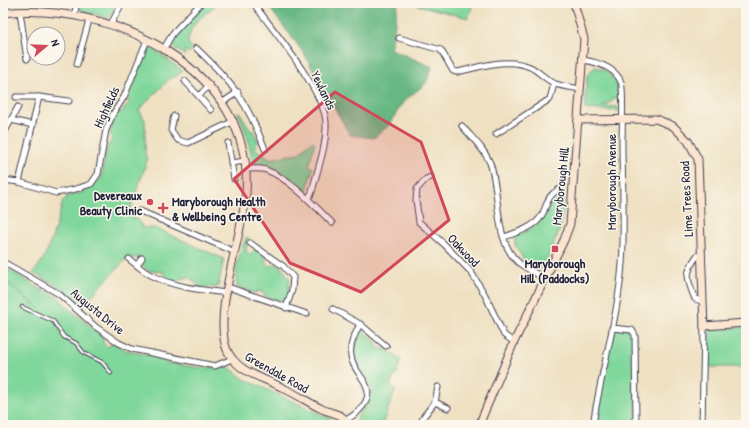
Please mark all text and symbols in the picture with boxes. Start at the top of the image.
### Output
north arrow [26,26,66,66]
text: N [48,38,63,48]
street label: Yewlands [307,67,341,113]
street label: Highfields [89,83,123,131]
street label: Maryborough Avenue [602,134,620,230]
street label: Maryborough Hill [547,146,573,226]
street label: Lime Trees Road [675,161,697,237]
place label: Devereaux Beauty Clinic [80,186,143,220]
place label: Maryborough Health & Wellbeing Centre [172,192,266,226]
marker: Devereaux Beauty Clinic [145,197,155,207]
marker: Maryborough Health & Wellbeing Centre [157,202,169,214]
street label: Oakwood [444,230,484,270]
marker: Maryborough Hill (Paddocks) [550,244,560,254]
place label: Maryborough Hill (Paddocks) [521,254,590,287]
street label: Augusta Drive [67,284,129,338]
street label: Greendale Road [242,347,312,397]

